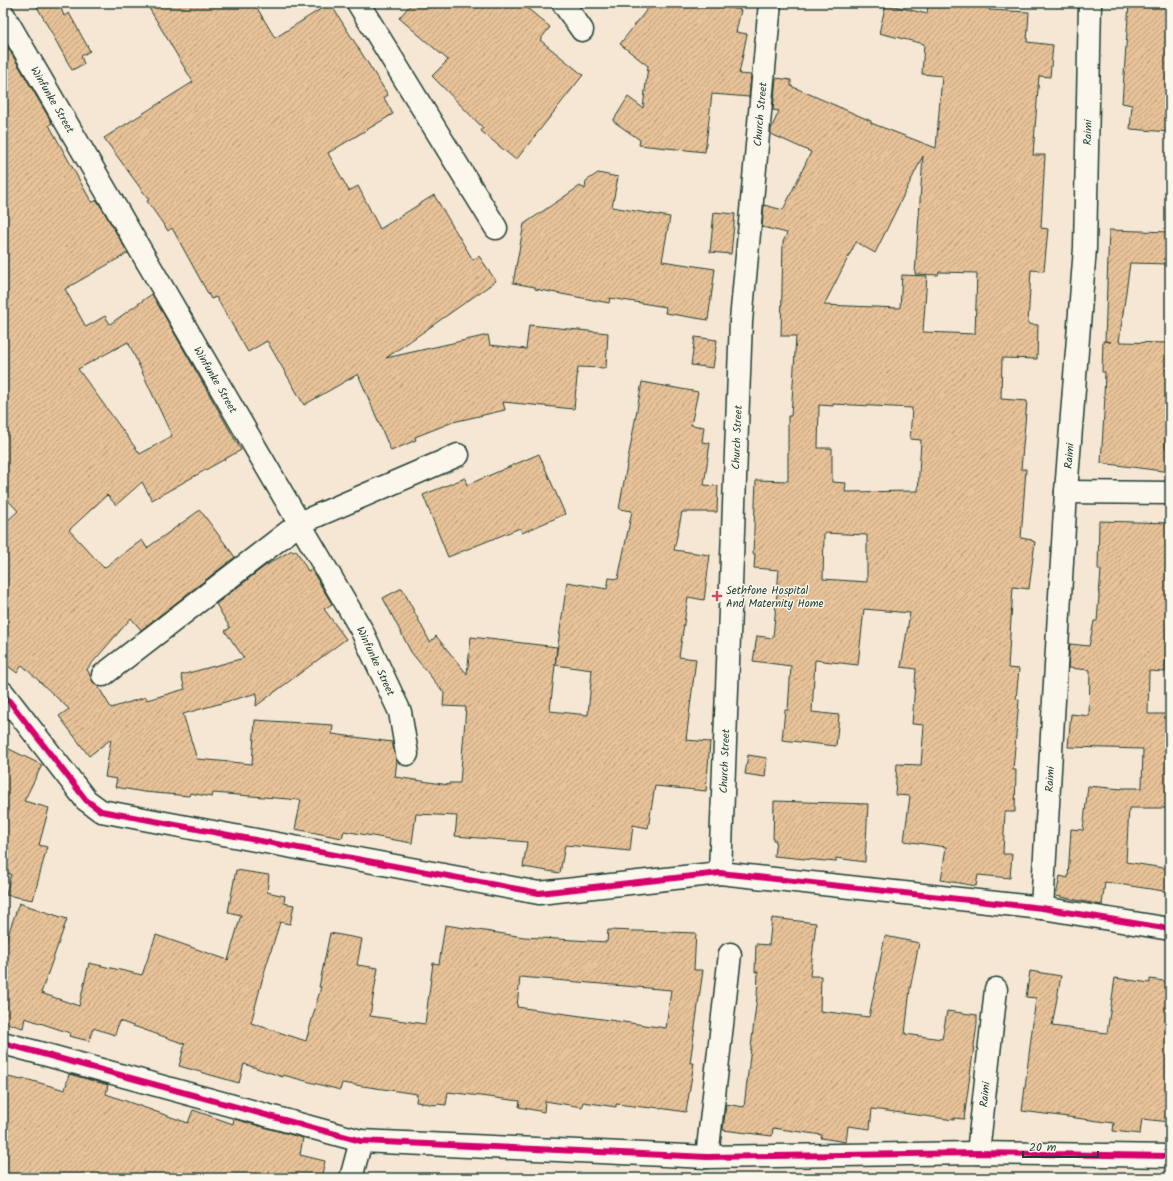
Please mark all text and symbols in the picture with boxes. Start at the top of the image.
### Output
street label: Winfunke Street [25,63,79,138]
street label: Church Street [749,81,773,147]
street label: Raimi [1079,119,1098,145]
street label: Winfunke Street [188,343,242,418]
street label: Church Street [727,404,748,470]
street label: Raimi [1060,442,1080,469]
place label: Sethfone Hospital And Maternity Home [726,582,824,613]
marker: Sethfone Hospital And Maternity Home [711,590,723,602]
street label: Winfunke Street [351,624,400,700]
street label: Church Street [715,728,736,794]
street label: Raimi [1041,766,1060,793]
street label: Raimi [975,1080,996,1108]
scale bar [1023,1133,1098,1159]
text: 20 m [1029,1138,1057,1157]

